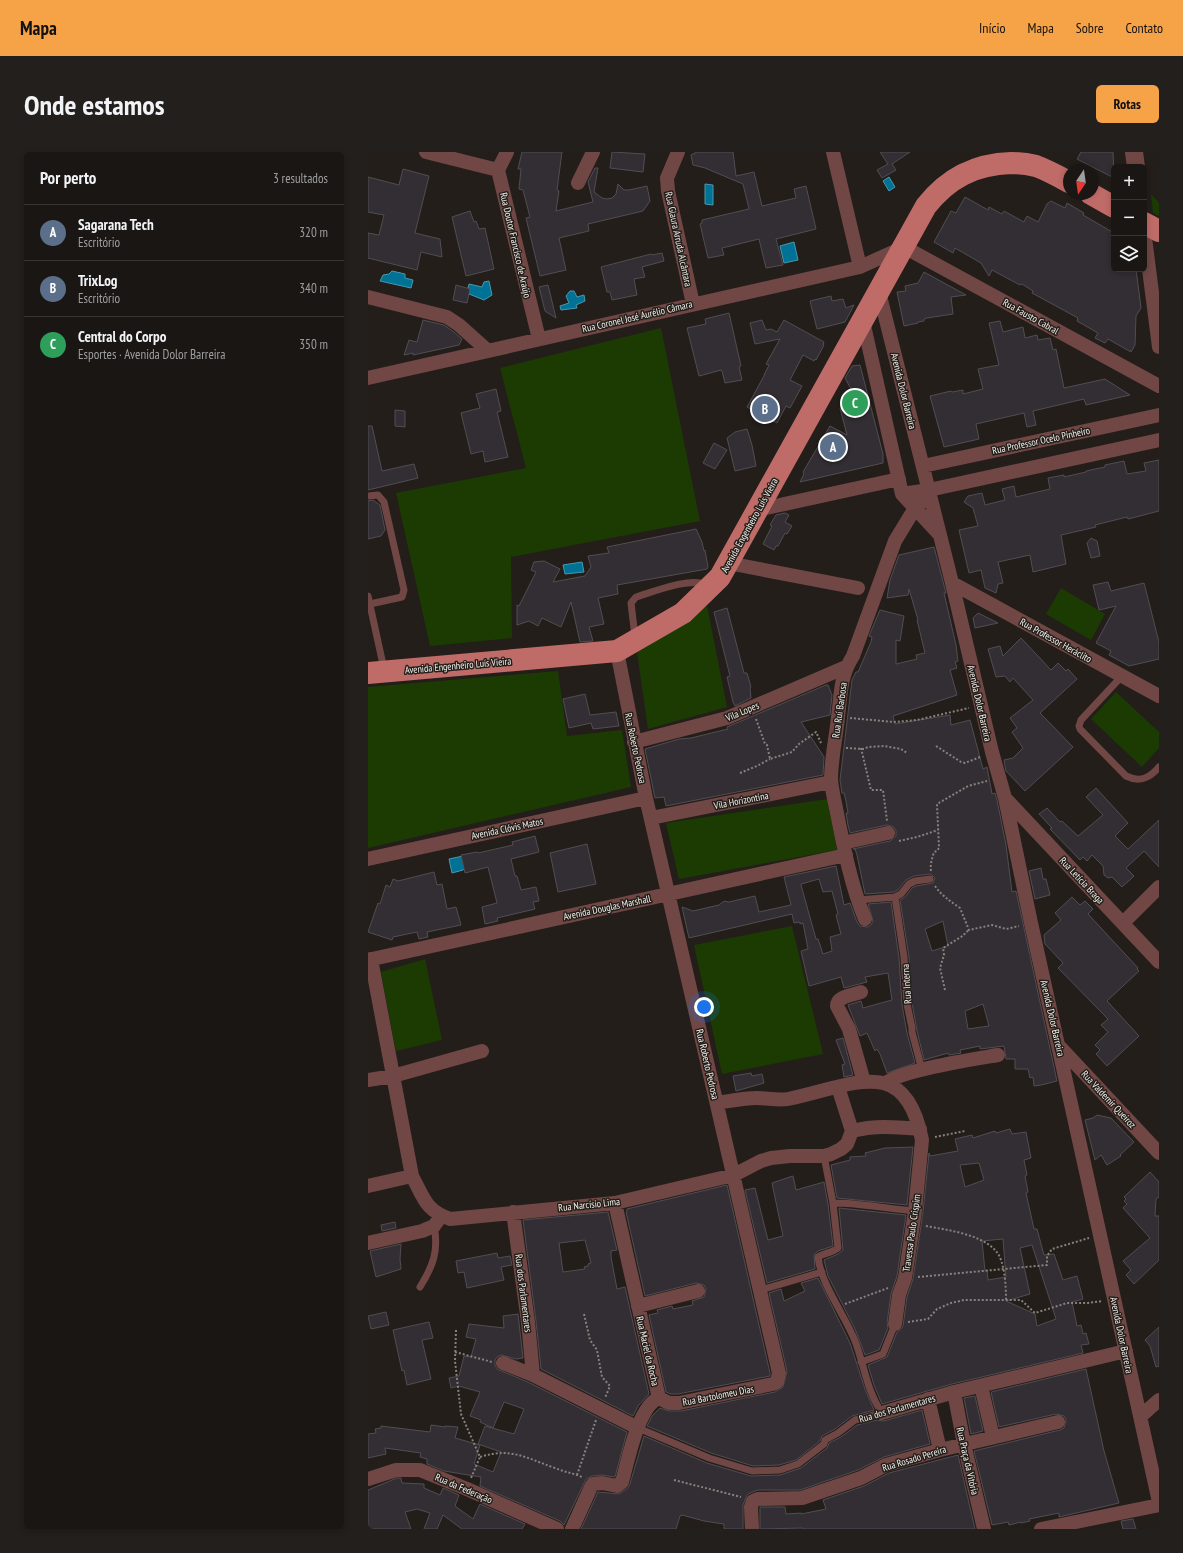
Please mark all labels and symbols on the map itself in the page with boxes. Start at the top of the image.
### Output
north arrow [1063,164,1099,200]
street label: Rua Glaura Arruda Alcântara [662,190,695,288]
street label: Rua Doutor Francisco de Araújo [497,191,534,299]
street label: Rua Fausto Cabral [1000,296,1062,337]
street label: Rua Coronel José Aurélio Câmara [581,297,693,335]
street label: Avenida Dolor Barreira [888,352,919,430]
pin: C [842,388,868,418]
pin: B [752,394,778,424]
street label: Rua Professor Ocelo Pinheiro [991,424,1091,457]
pin: A [820,432,846,462]
street label: Avenida Engenheiro Luís Vieira [718,476,781,575]
street label: Rua Professor Heráclito [1017,615,1094,666]
street label: Avenida Engenheiro Luís Vieira [404,654,512,677]
street label: Avenida Dolor Barreira [964,664,995,742]
street label: Rua Ruí Barbosa [829,681,850,739]
street label: Vila Lopes [723,698,761,725]
street label: Rua Roberto Pedrosa [622,712,649,785]
street label: Vila Horizontina [712,789,769,812]
street label: Avenida Clóvis Matos [470,814,545,842]
street label: Rua Letícia Braga [1057,854,1107,907]
street label: Avenida Douglas Marshall [562,892,653,923]
street label: Rua Interna [899,964,914,1004]
street label: Avenida Dolor Barreira [1037,979,1068,1057]
your location [694,997,714,1017]
street label: Rua Roberto Pedrosa [693,1028,722,1100]
street label: Rua Valdemir Queiroz [1079,1068,1139,1131]
street label: Travessa Paulo Crispim [900,1193,923,1273]
street label: Rua Narcísio Lima [558,1195,621,1214]
street label: Rua dos Parlamentares [512,1253,535,1334]
street label: Avenida Dolor Barreira [1107,1296,1136,1374]
street label: Rua Maciel da Rocha [633,1315,662,1387]
street label: Rua Bartolomeu Dias [681,1382,756,1409]
street label: Rua dos Parlamentares [857,1391,937,1426]
street label: Rua Praça da Vitória [953,1426,982,1496]
street label: Rua Rosado Pereira [881,1443,948,1474]
street label: Rua da Federação [433,1471,494,1506]

